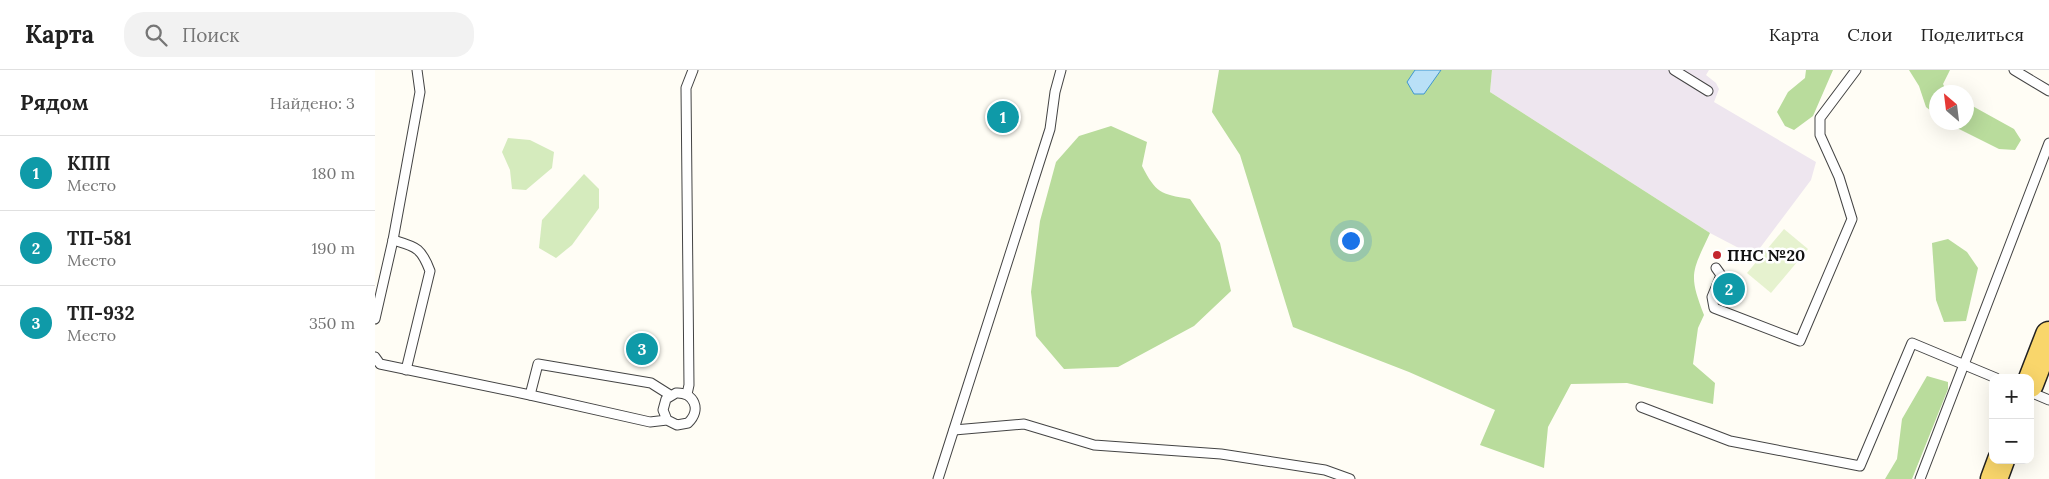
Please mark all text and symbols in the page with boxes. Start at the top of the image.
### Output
search box [124,12,474,57]
text: Карта [25,19,94,50]
icon: search [142,21,170,49]
text: Поиск [182,23,240,47]
text: Карта [1769,23,1819,46]
text: Слои [1847,23,1892,46]
text: Поделиться [1920,23,2024,46]
north arrow [1929,85,1974,130]
text: Рядом [20,89,89,116]
text: Найдено: 3 [270,93,355,113]
pin: 1 [987,98,1019,136]
text: КПП [67,151,111,175]
text: 1 [33,163,39,183]
text: 180 m [312,163,355,183]
text: Место [67,175,116,195]
text: ТП-581 [67,226,132,250]
your location [1338,228,1364,254]
text: 2 [32,238,40,258]
text: 190 m [311,238,355,258]
place label: ПНС №20 [1727,245,1805,265]
marker: ПНС №20 [1711,249,1723,261]
text: Место [67,250,116,270]
pin: 2 [1713,270,1745,308]
text: ТП-932 [67,301,135,325]
text: 3 [32,313,40,333]
text: 350 m [309,313,355,333]
text: Место [67,325,116,345]
pin: 3 [626,330,658,368]
map controls [1989,374,2034,464]
button: + [1989,374,2034,419]
button: − [1989,419,2034,464]

